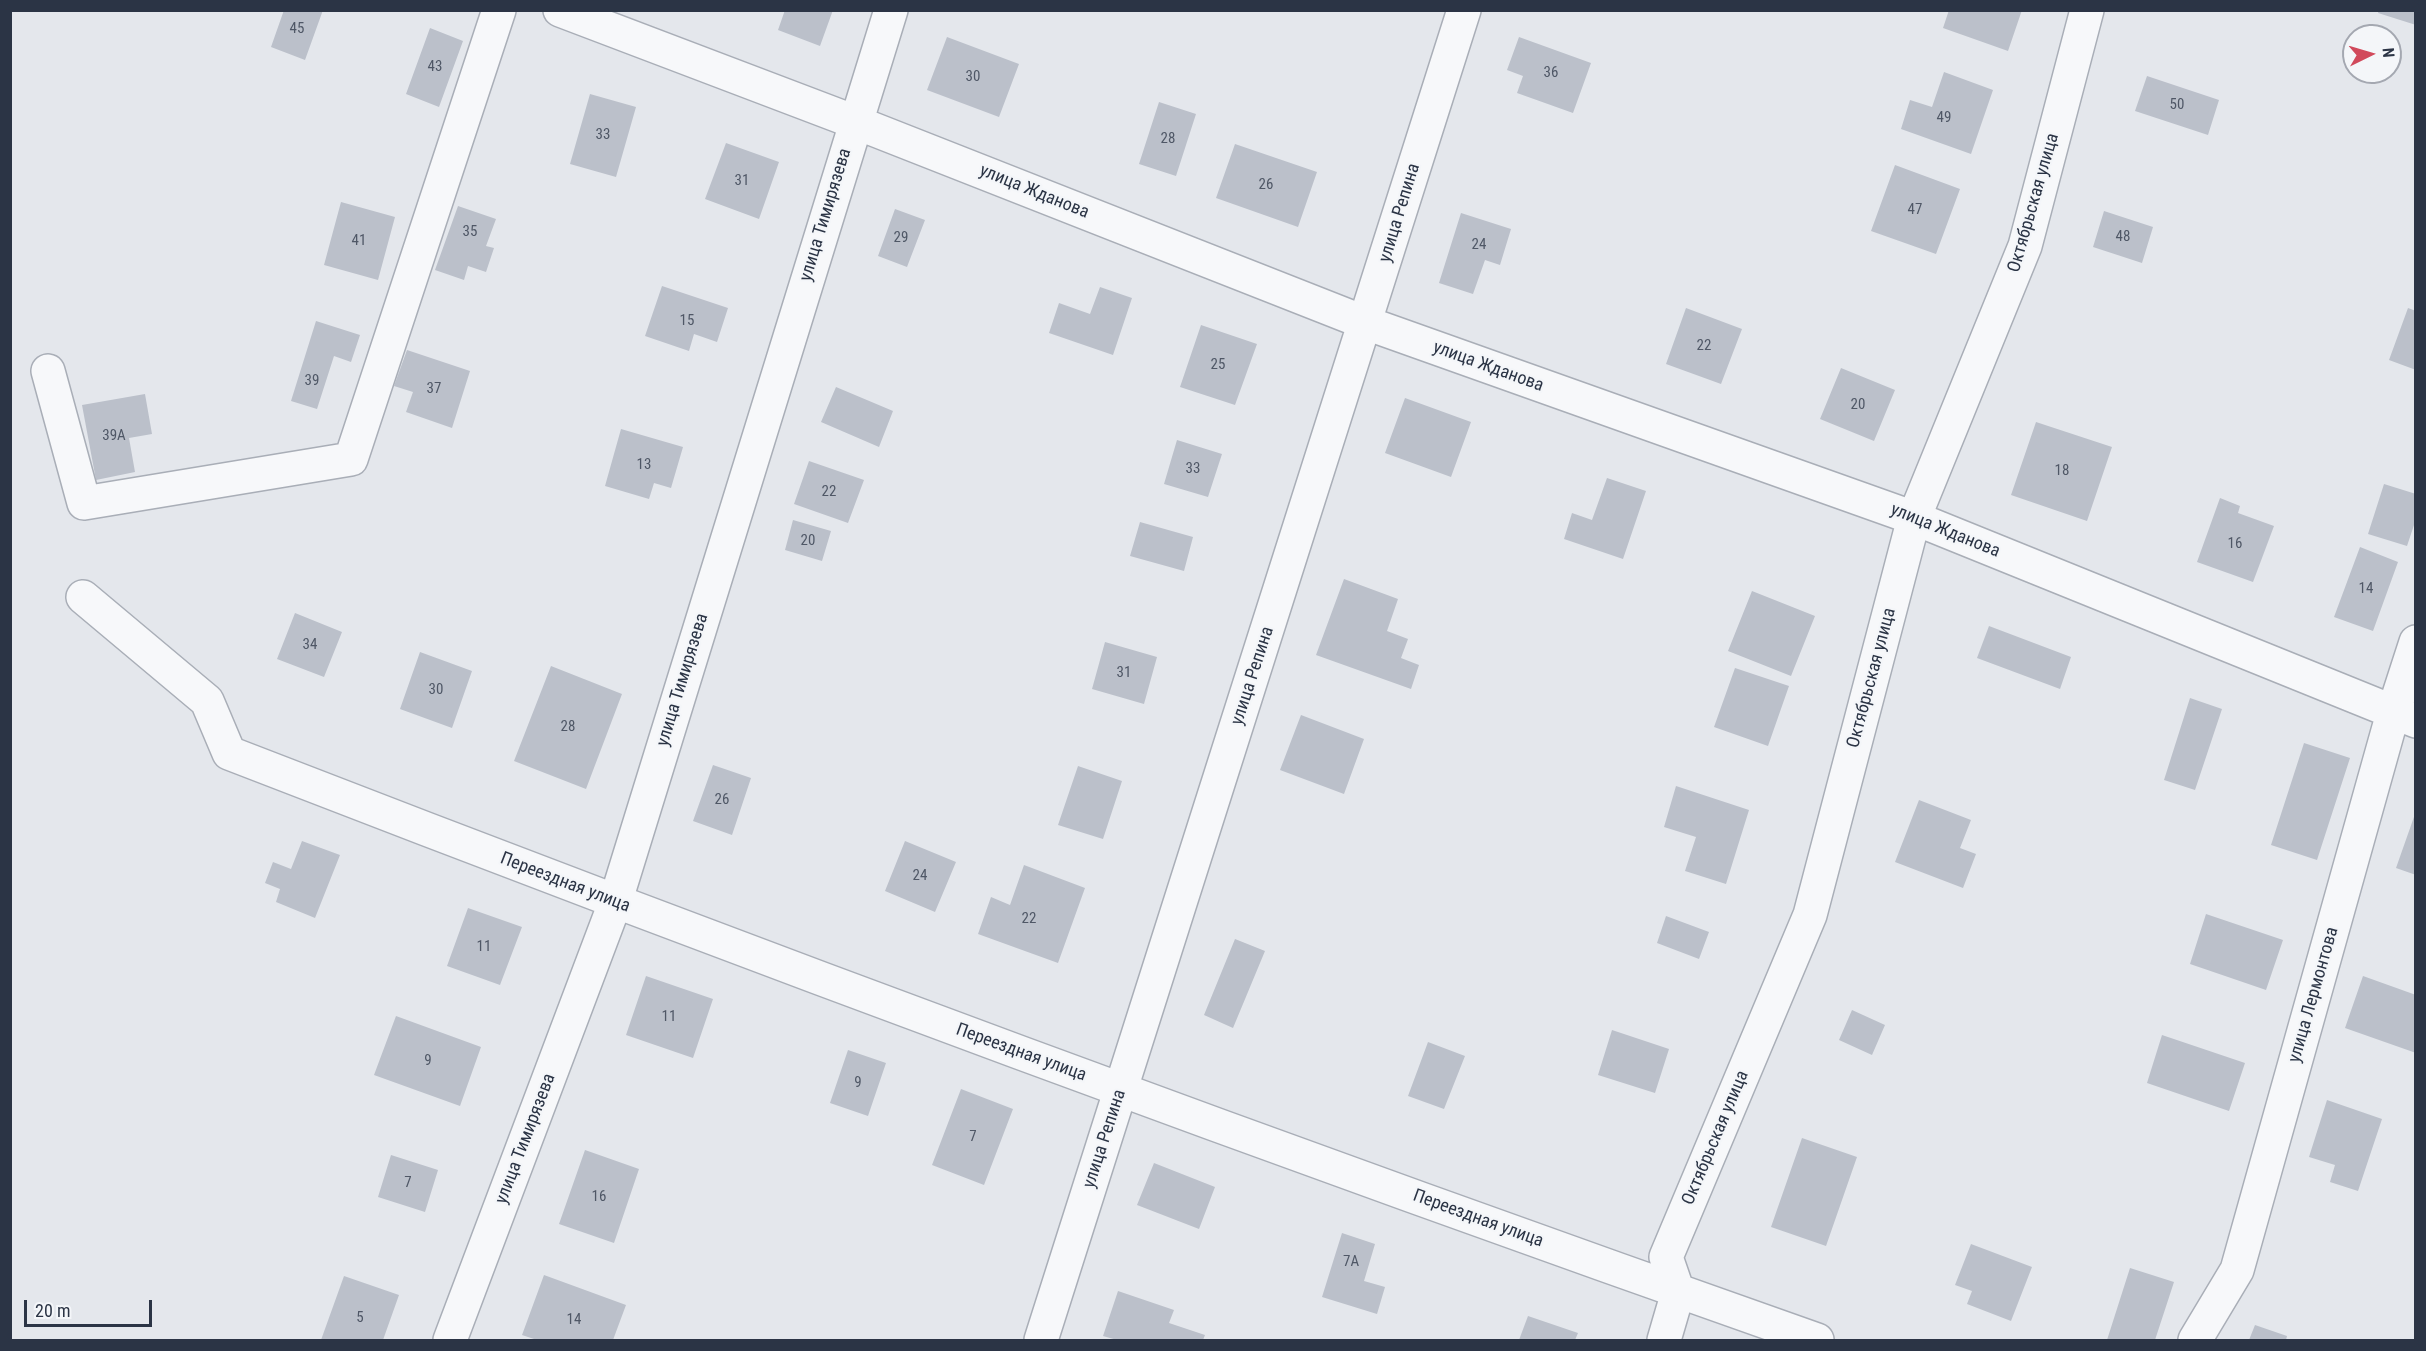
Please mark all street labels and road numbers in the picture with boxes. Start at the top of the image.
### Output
street label: Октябрьская улица [2004,131,2064,275]
street label: улица Тимирязева [796,146,856,284]
street label: улица Жданова [976,160,1092,224]
street label: улица Репина [1375,161,1425,265]
street label: улица Жданова [1430,337,1546,397]
street label: улица Жданова [1887,499,2003,563]
street label: Октябрьская улица [1843,606,1901,750]
street label: улица Тимирязева [653,611,713,749]
street label: улица Репина [1227,624,1279,728]
street label: Переездная улица [497,848,633,918]
street label: улица Лермонтова [2284,925,2344,1065]
street label: Переездная улица [953,1019,1089,1087]
street label: Октябрьская улица [1678,1068,1754,1208]
street label: улица Тимирязева [491,1071,561,1207]
street label: улица Репина [1079,1087,1131,1191]
street label: Переездная улица [1410,1185,1546,1253]

